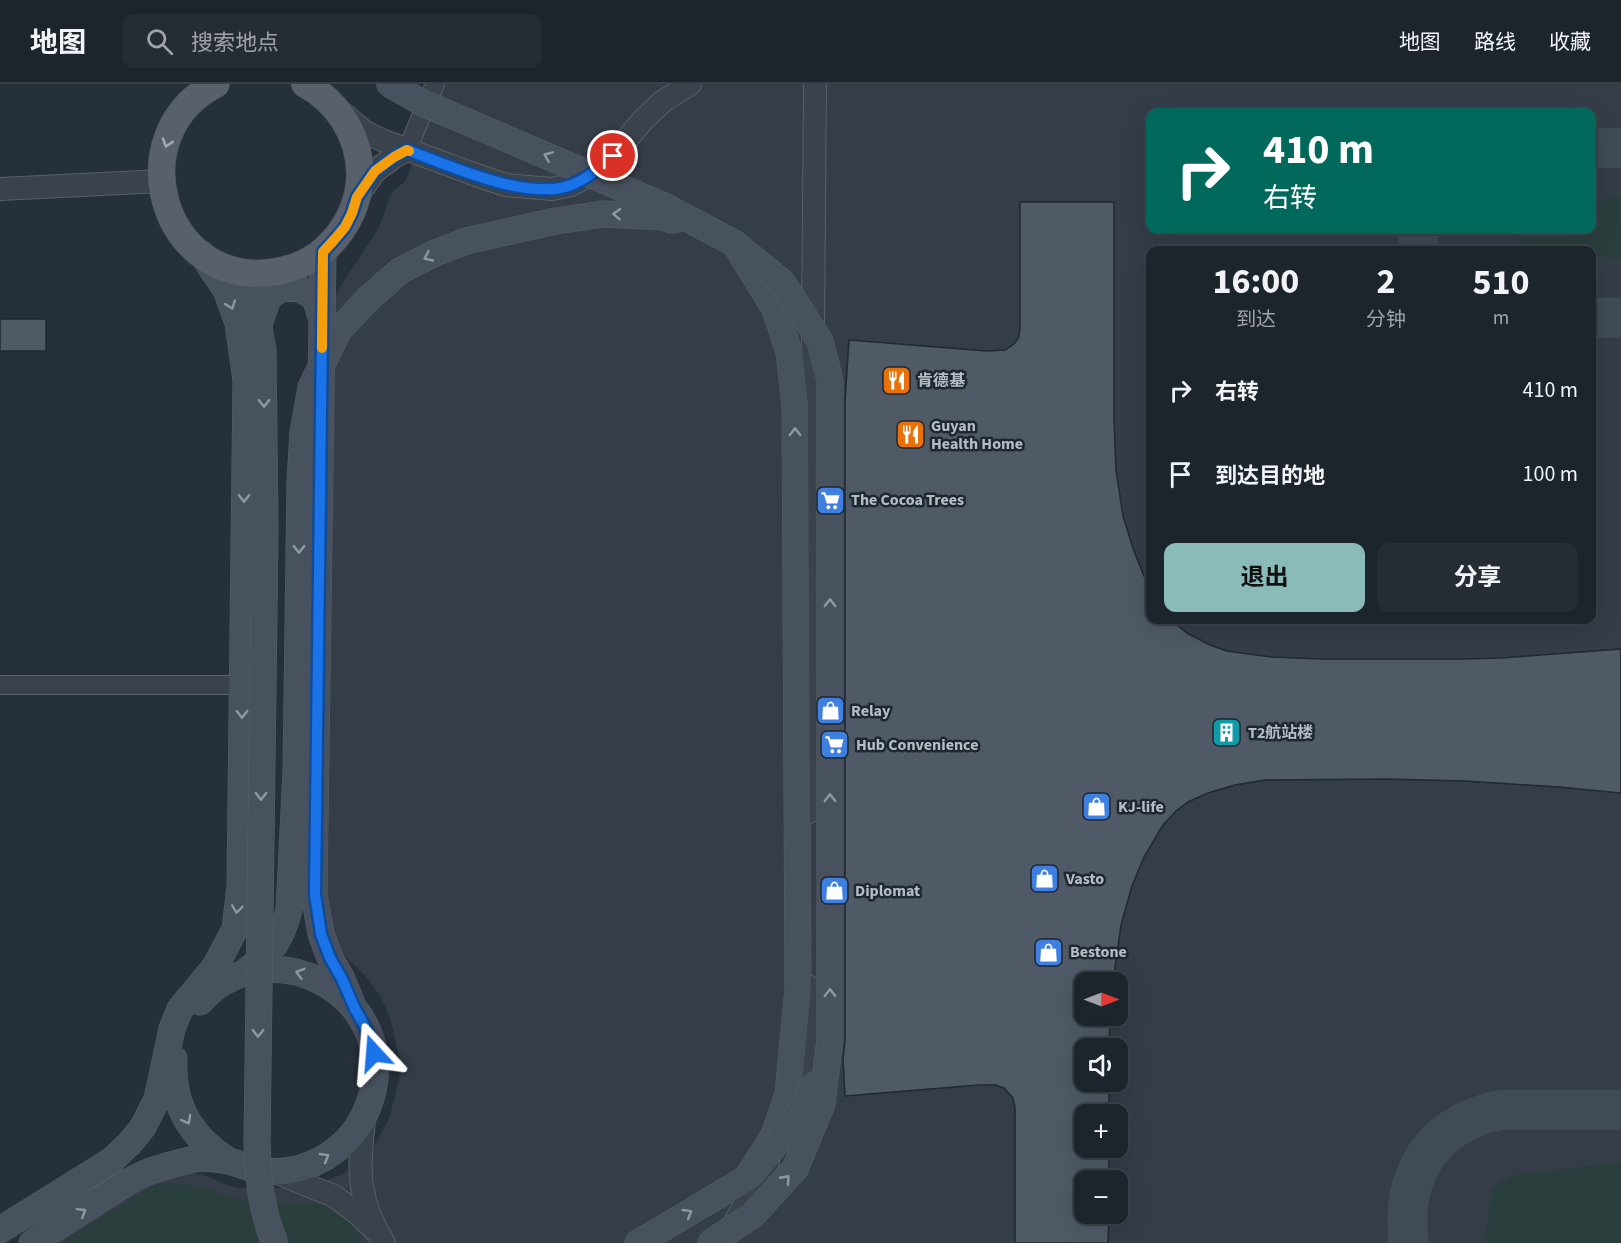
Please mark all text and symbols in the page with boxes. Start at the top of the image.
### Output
search box [122,14,542,68]
text: 地图 [30,23,86,63]
icon: search [143,25,176,58]
text: 搜索地点 [191,27,279,59]
text: 地图 [1399,27,1441,57]
text: 路线 [1474,27,1516,57]
text: 收藏 [1549,27,1591,57]
text: 410 m [1263,120,1374,180]
pin [587,130,638,181]
icon: right [1164,132,1242,210]
one-way arrow [161,137,174,148]
icon: arrive [596,139,629,172]
one-way arrow [543,151,554,163]
text: 右转 [1263,179,1317,218]
one-way arrow [613,208,622,221]
one-way arrow [424,250,435,262]
text: 16:00 [1213,256,1299,307]
text: 2 [1376,256,1395,307]
text: 510 [1472,257,1529,308]
one-way arrow [224,299,237,310]
text: m [1493,304,1509,332]
text: 到达 [1236,306,1276,334]
text: 分钟 [1366,306,1406,334]
restaurant icon: 肯德基 [880,365,912,397]
place label: 肯德基 [917,370,966,392]
icon: right [1164,374,1197,407]
text: 410 m [1523,374,1578,406]
text: 右转 [1215,376,1259,408]
one-way arrow [257,398,270,407]
place label: Guyan Health Home [931,415,1023,455]
restaurant icon: Guyan Health Home [894,419,926,451]
one-way arrow [789,427,801,436]
icon: arrive [1164,458,1197,491]
text: 100 m [1523,458,1578,490]
text: 到达目的地 [1215,460,1325,492]
supermarket icon: The Cocoa Trees [814,484,846,516]
place label: The Cocoa Trees [851,489,964,511]
one-way arrow [238,494,250,503]
button: 退出 [1164,543,1365,612]
button: 分享 [1377,543,1578,612]
one-way arrow [293,544,305,553]
one-way arrow [824,599,836,608]
shop icon: Relay [814,695,846,727]
place label: Relay [851,700,891,722]
one-way arrow [236,710,248,719]
building icon: T2航站楼 [1211,717,1243,749]
place label: T2航站楼 [1248,722,1313,744]
supermarket icon: Hub Convenience [819,729,851,761]
place label: Hub Convenience [856,734,978,756]
shop icon: KJ-life [1081,791,1113,823]
one-way arrow [255,792,268,801]
one-way arrow [824,794,836,803]
place label: KJ-life [1118,796,1164,818]
shop icon: Vasto [1029,863,1061,895]
place label: Vasto [1065,868,1104,890]
shop icon: Diplomat [818,875,850,907]
place label: Diplomat [855,880,920,902]
one-way arrow [232,904,244,913]
shop icon: Bestone [1033,936,1065,968]
place label: Bestone [1070,941,1127,963]
one-way arrow [295,968,306,980]
north arrow [1074,972,1128,1026]
map controls [1074,972,1128,1224]
one-way arrow [824,989,836,998]
position arrow [342,1021,406,1085]
one-way arrow [252,1029,265,1038]
button: sound [1074,1038,1128,1092]
button: + [1074,1104,1128,1158]
one-way arrow [180,1114,191,1124]
one-way arrow [319,1153,329,1164]
button: − [1074,1170,1128,1224]
one-way arrow [779,1175,790,1186]
one-way arrow [75,1208,86,1219]
one-way arrow [682,1208,692,1220]

